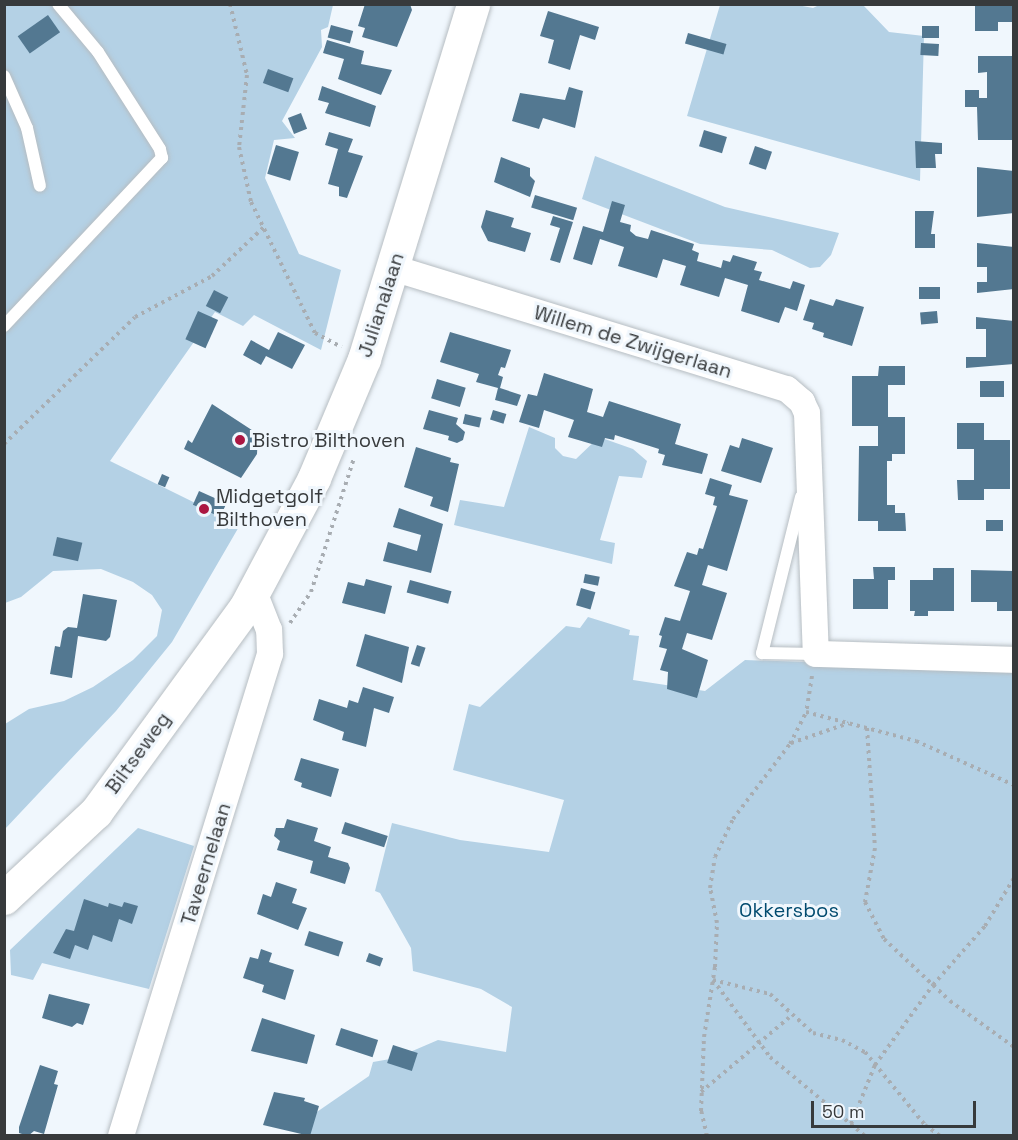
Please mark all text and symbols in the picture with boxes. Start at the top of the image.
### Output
street label: Julianalaan [353,250,409,360]
street label: Willem de Zwijgerlaan [531,300,735,384]
place label: Bistro Bilthoven [252,428,405,452]
marker: Bistro Bilthoven [233,433,247,447]
place label: Midgetgolf Bilthoven [216,485,323,532]
marker: Midgetgolf Bilthoven [197,502,211,516]
street label: Biltseweg [100,708,176,798]
street label: Taveernelaan [176,800,236,928]
park label: Okkersbos [739,898,839,922]
scale bar [814,1089,979,1127]
text: 50 m [822,1100,864,1123]

